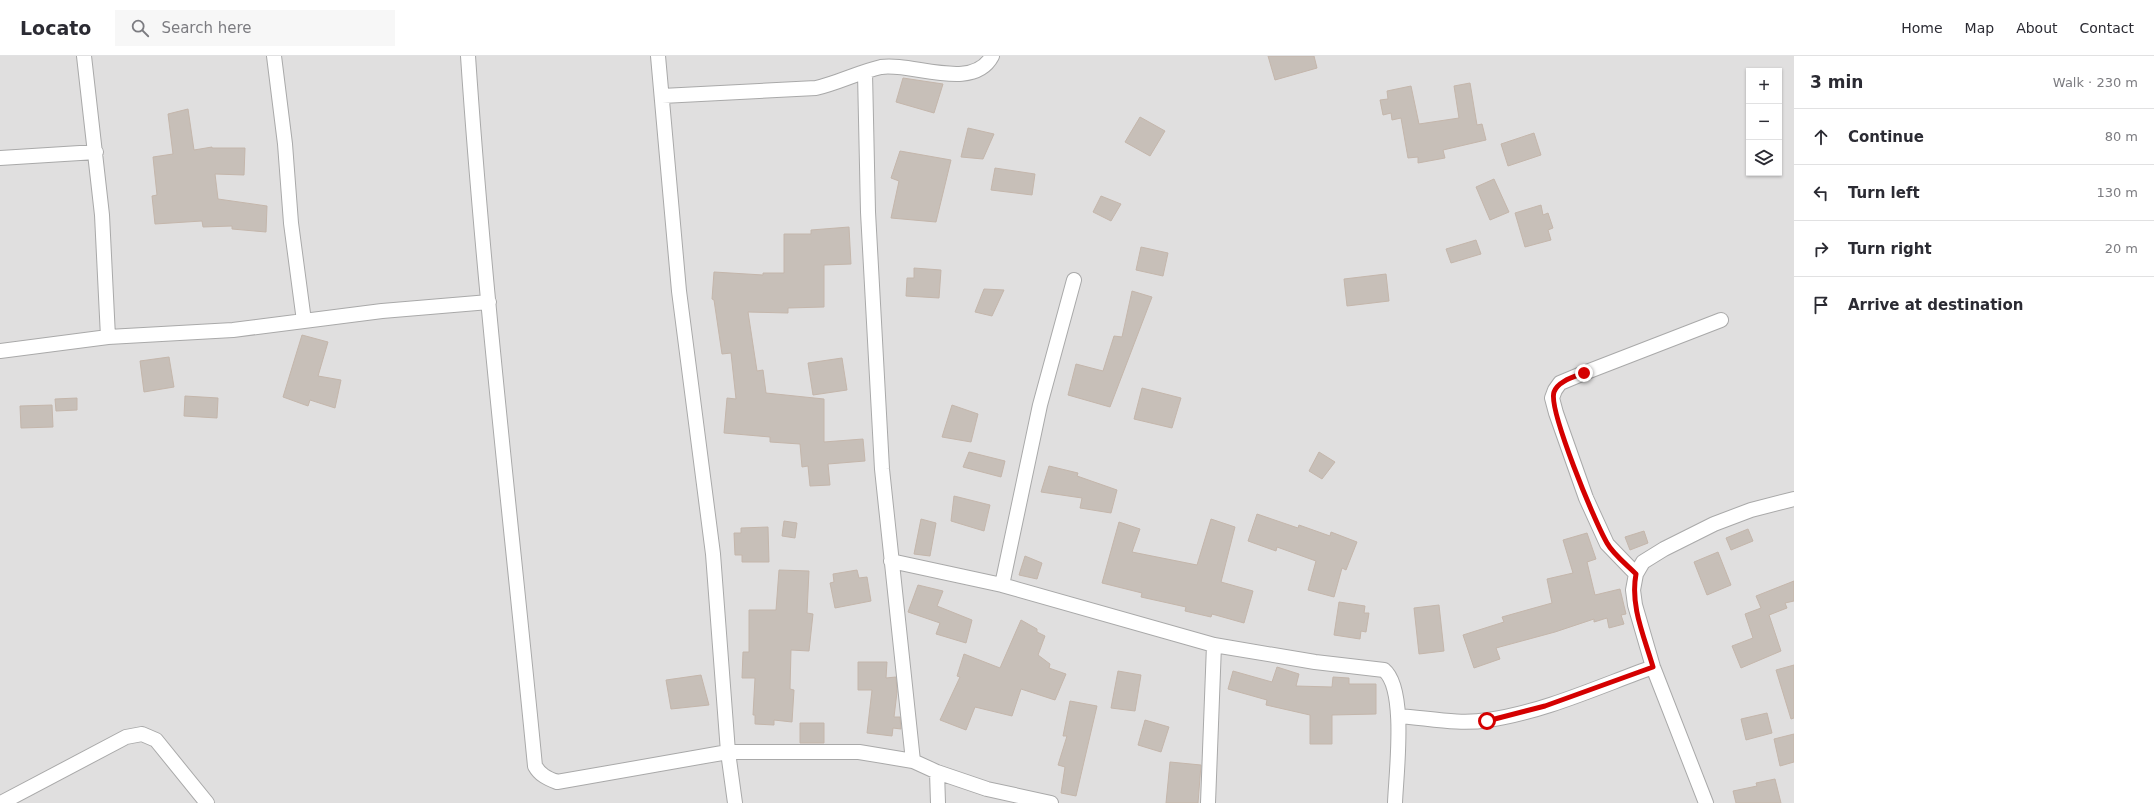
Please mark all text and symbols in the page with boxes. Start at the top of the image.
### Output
search box [115,10,395,46]
text: Locato [20,17,91,39]
icon: search [129,17,151,39]
text: Search here [161,19,252,37]
text: Home [1901,20,1943,36]
text: Map [1965,20,1994,36]
text: About [2016,20,2058,36]
text: Contact [2080,20,2134,36]
map controls [1746,68,1782,176]
button: + [1746,68,1782,104]
text: 3 min [1810,72,1863,92]
text: Walk · 230 m [2053,75,2138,90]
button: − [1746,104,1782,140]
icon: ahead [1810,126,1832,148]
text: Continue [1848,128,1924,146]
text: 80 m [2105,129,2138,144]
button: layers [1746,140,1782,176]
icon: left [1810,182,1832,204]
text: Turn left [1848,184,1920,202]
text: 130 m [2096,185,2138,200]
icon: right [1810,238,1832,260]
text: Turn right [1848,240,1932,258]
text: 20 m [2105,241,2138,256]
icon: arrive [1810,294,1832,316]
text: Arrive at destination [1848,296,2023,314]
route end [1575,364,1593,382]
route start [1478,712,1496,730]

